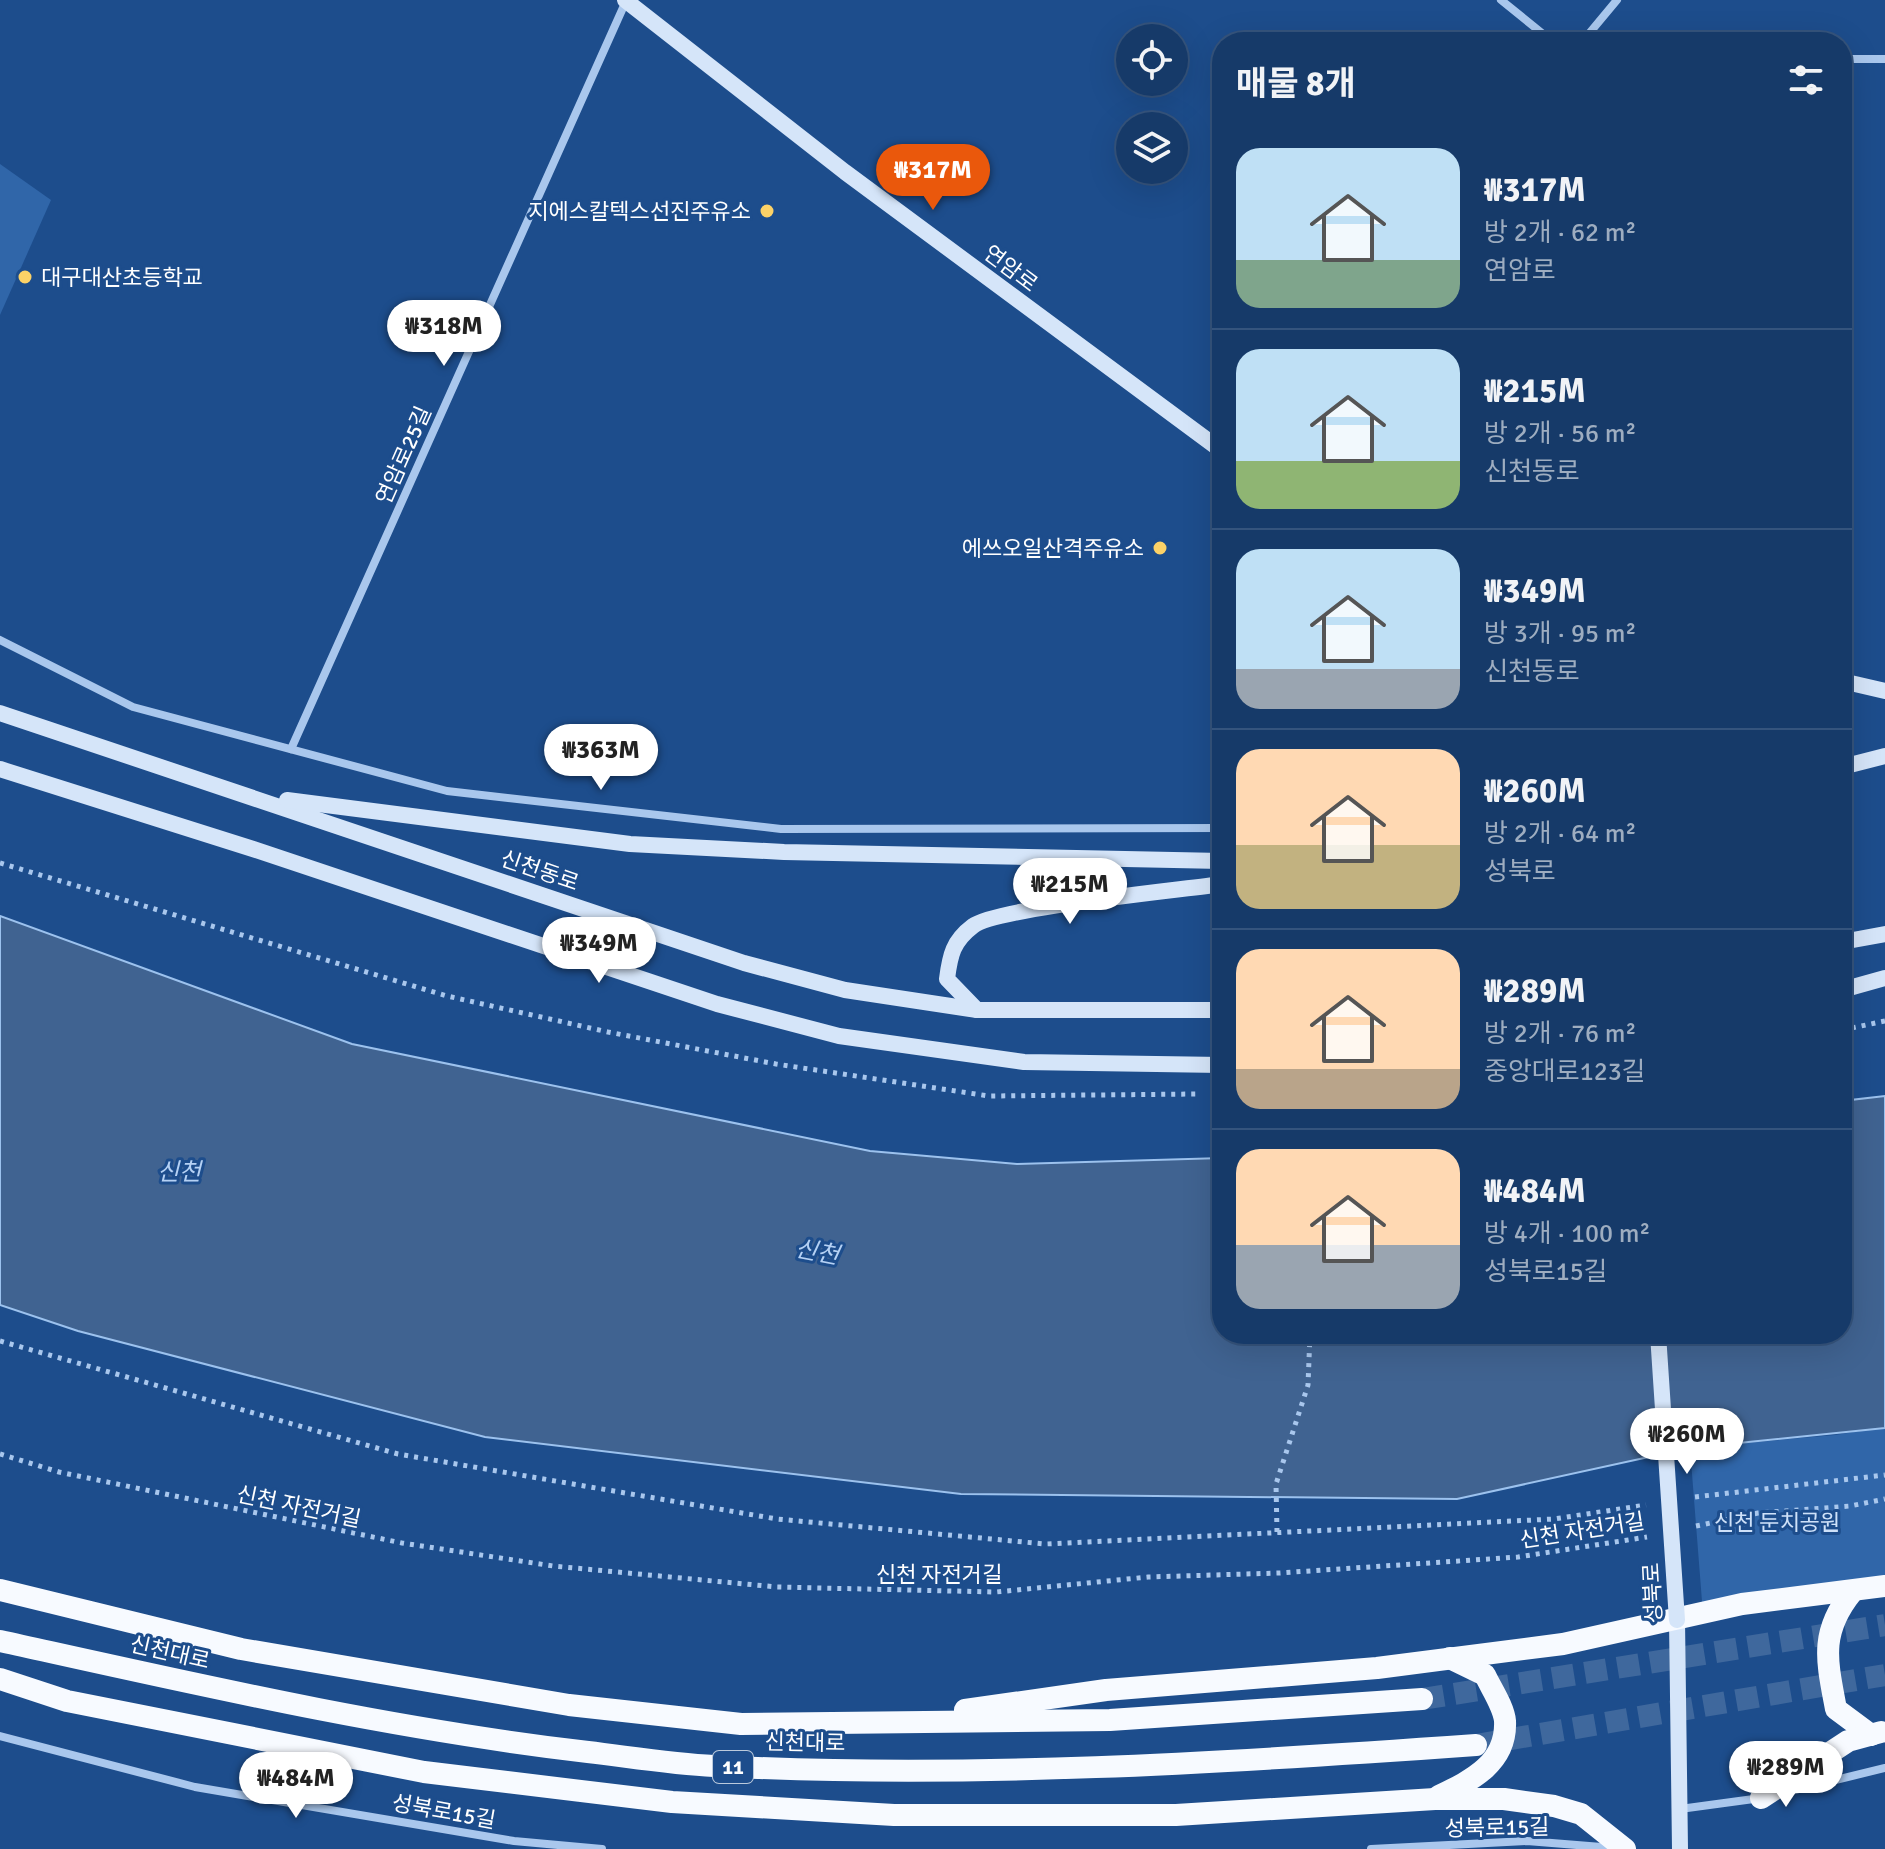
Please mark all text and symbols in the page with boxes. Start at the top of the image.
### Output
map controls [1116,24,1188,184]
button: locate [1116,24,1188,96]
icon: filters [1784,58,1828,102]
text: 매물 8개 [1236,63,1356,105]
button: layers [1116,112,1188,184]
pin: ₩317M [877,144,989,212]
text: ₩317M [894,154,972,186]
text: ₩317M [1484,169,1586,211]
icon: home [1300,180,1396,276]
place label: 지에스칼텍스선진주유소 [528,198,751,225]
marker: 지에스칼텍스선진주유소 [758,202,776,220]
text: 방 2개 · 62 m² [1484,217,1636,249]
street label: 연암로 [978,239,1043,297]
text: 연암로 [1484,255,1556,287]
place label: 대구대산초등학교 [41,264,203,291]
marker: 대구대산초등학교 [16,268,34,286]
pin: ₩318M [388,300,500,368]
text: ₩318M [405,310,483,342]
text: ₩215M [1484,370,1586,412]
icon: home [1300,381,1396,477]
street label: 연암로25길 [370,402,437,509]
text: 방 2개 · 56 m² [1484,418,1636,450]
text: 신천동로 [1484,456,1580,488]
place label: 에쓰오일산격주유소 [962,535,1144,562]
marker: 에쓰오일산격주유소 [1151,539,1169,557]
text: ₩349M [1484,570,1586,612]
icon: home [1300,581,1396,677]
text: 방 3개 · 95 m² [1484,618,1636,650]
text: 신천동로 [1484,656,1580,688]
pin: ₩363M [545,724,657,792]
text: ₩363M [562,734,640,766]
text: ₩260M [1484,770,1586,812]
icon: home [1300,781,1396,877]
text: 방 2개 · 64 m² [1484,818,1636,850]
street label: 신천동로 [497,845,583,896]
text: 성북로 [1484,856,1556,888]
pin: ₩215M [1014,858,1126,926]
text: ₩215M [1031,868,1109,900]
pin: ₩349M [543,917,655,985]
text: ₩349M [560,927,638,959]
text: ₩289M [1484,970,1586,1012]
icon: home [1300,981,1396,1077]
text: 방 2개 · 76 m² [1484,1018,1636,1050]
text: 중앙대로123길 [1484,1056,1646,1088]
water label: 신천 [157,1157,204,1187]
text: ₩484M [1484,1170,1586,1212]
icon: home [1300,1181,1396,1277]
text: 방 4개 · 100 m² [1484,1218,1650,1250]
water label: 신천 [792,1233,844,1271]
text: 성북로15길 [1484,1256,1608,1288]
pin: ₩260M [1631,1408,1743,1476]
text: ₩260M [1648,1418,1726,1450]
street label: 신천 자전거길 [234,1480,363,1533]
street label: 신천 자전거길 [1518,1507,1647,1554]
park label: 신천 둔치공원 [1714,1509,1840,1536]
street label: 신천 자전거길 [876,1561,1002,1588]
street label: 성북로 [1637,1562,1668,1624]
street label: 신천대로 [127,1630,212,1675]
street label: 신천대로 [764,1728,846,1757]
pin: ₩289M [1730,1741,1842,1809]
road number: 11 [713,1751,753,1783]
text: ₩289M [1747,1751,1825,1783]
pin: ₩484M [240,1752,352,1820]
text: ₩484M [257,1762,335,1794]
street label: 성북로15길 [390,1789,498,1834]
street label: 성북로15길 [1444,1813,1550,1842]

